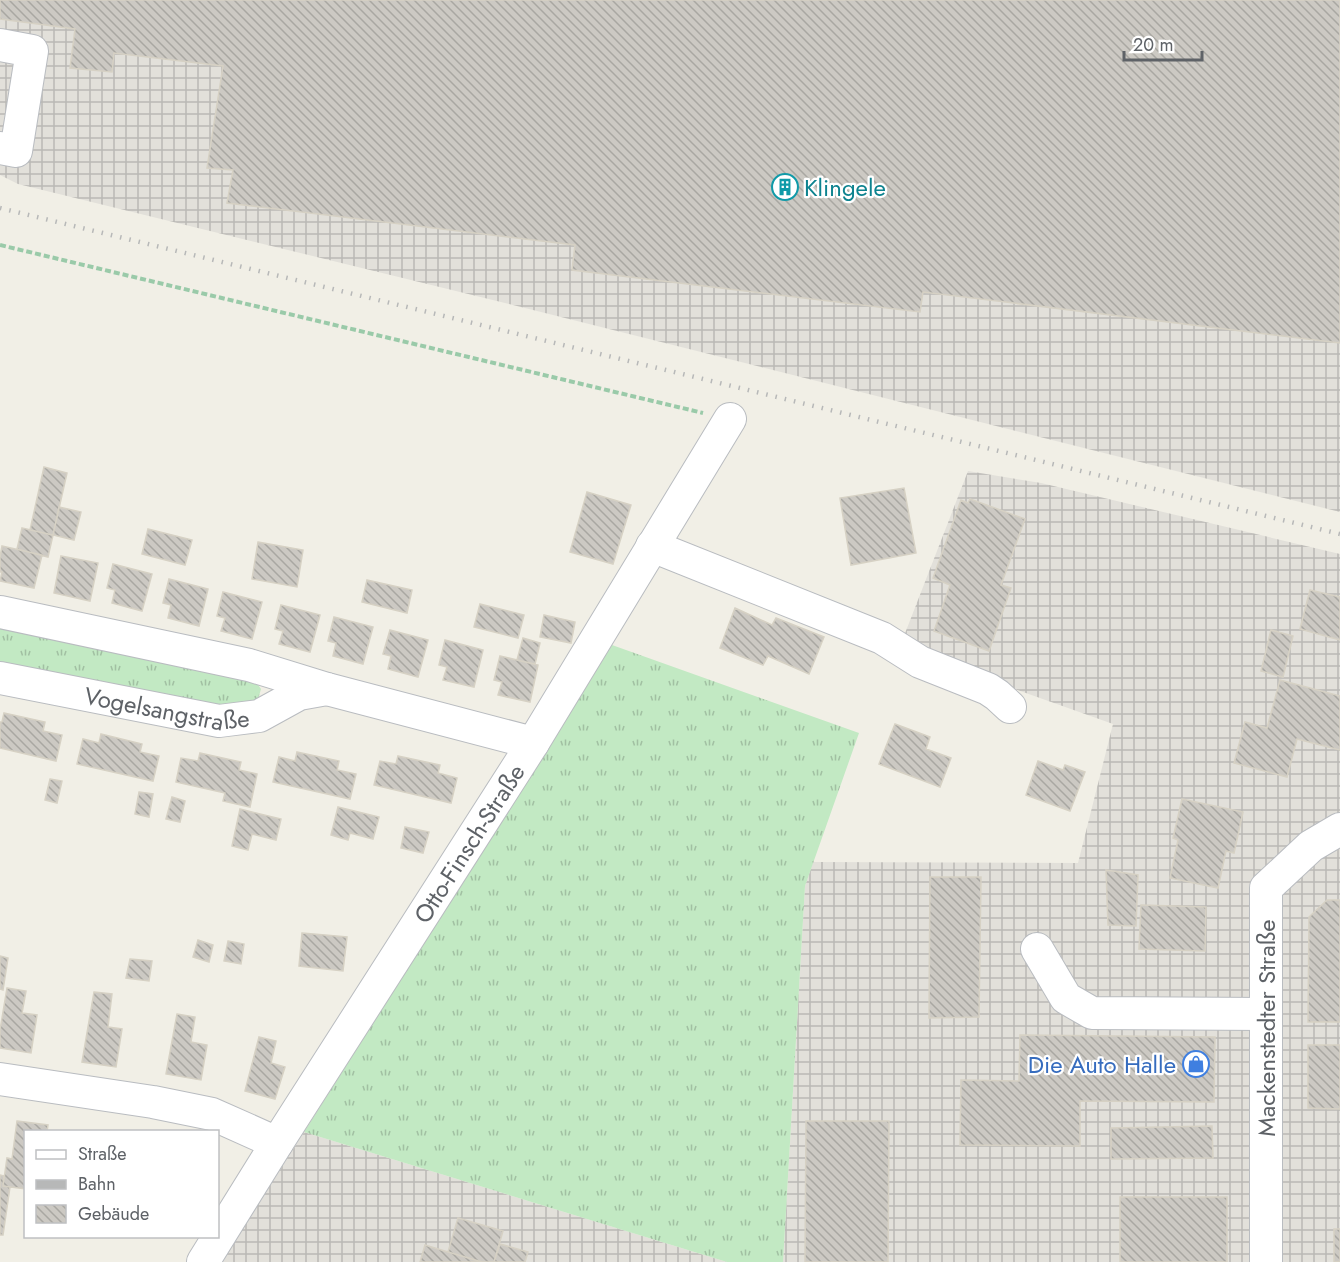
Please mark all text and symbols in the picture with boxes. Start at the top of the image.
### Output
scale bar [1124,24,1202,62]
text: 20 m [1133,32,1173,58]
place label: Klingele [804,170,886,205]
building icon: Klingele [770,172,800,202]
street label: Vogelsangstraße [81,677,251,739]
street label: Otto-Finsch-Straße [405,757,533,930]
street label: Mackenstedter Straße [1249,919,1284,1137]
place label: Die Auto Halle [1028,1047,1176,1082]
shop icon: Die Auto Halle [1181,1049,1211,1079]
legend [24,1130,219,1238]
text: Straße [78,1141,126,1167]
text: Bahn [78,1171,116,1197]
text: Gebäude [78,1201,149,1227]

